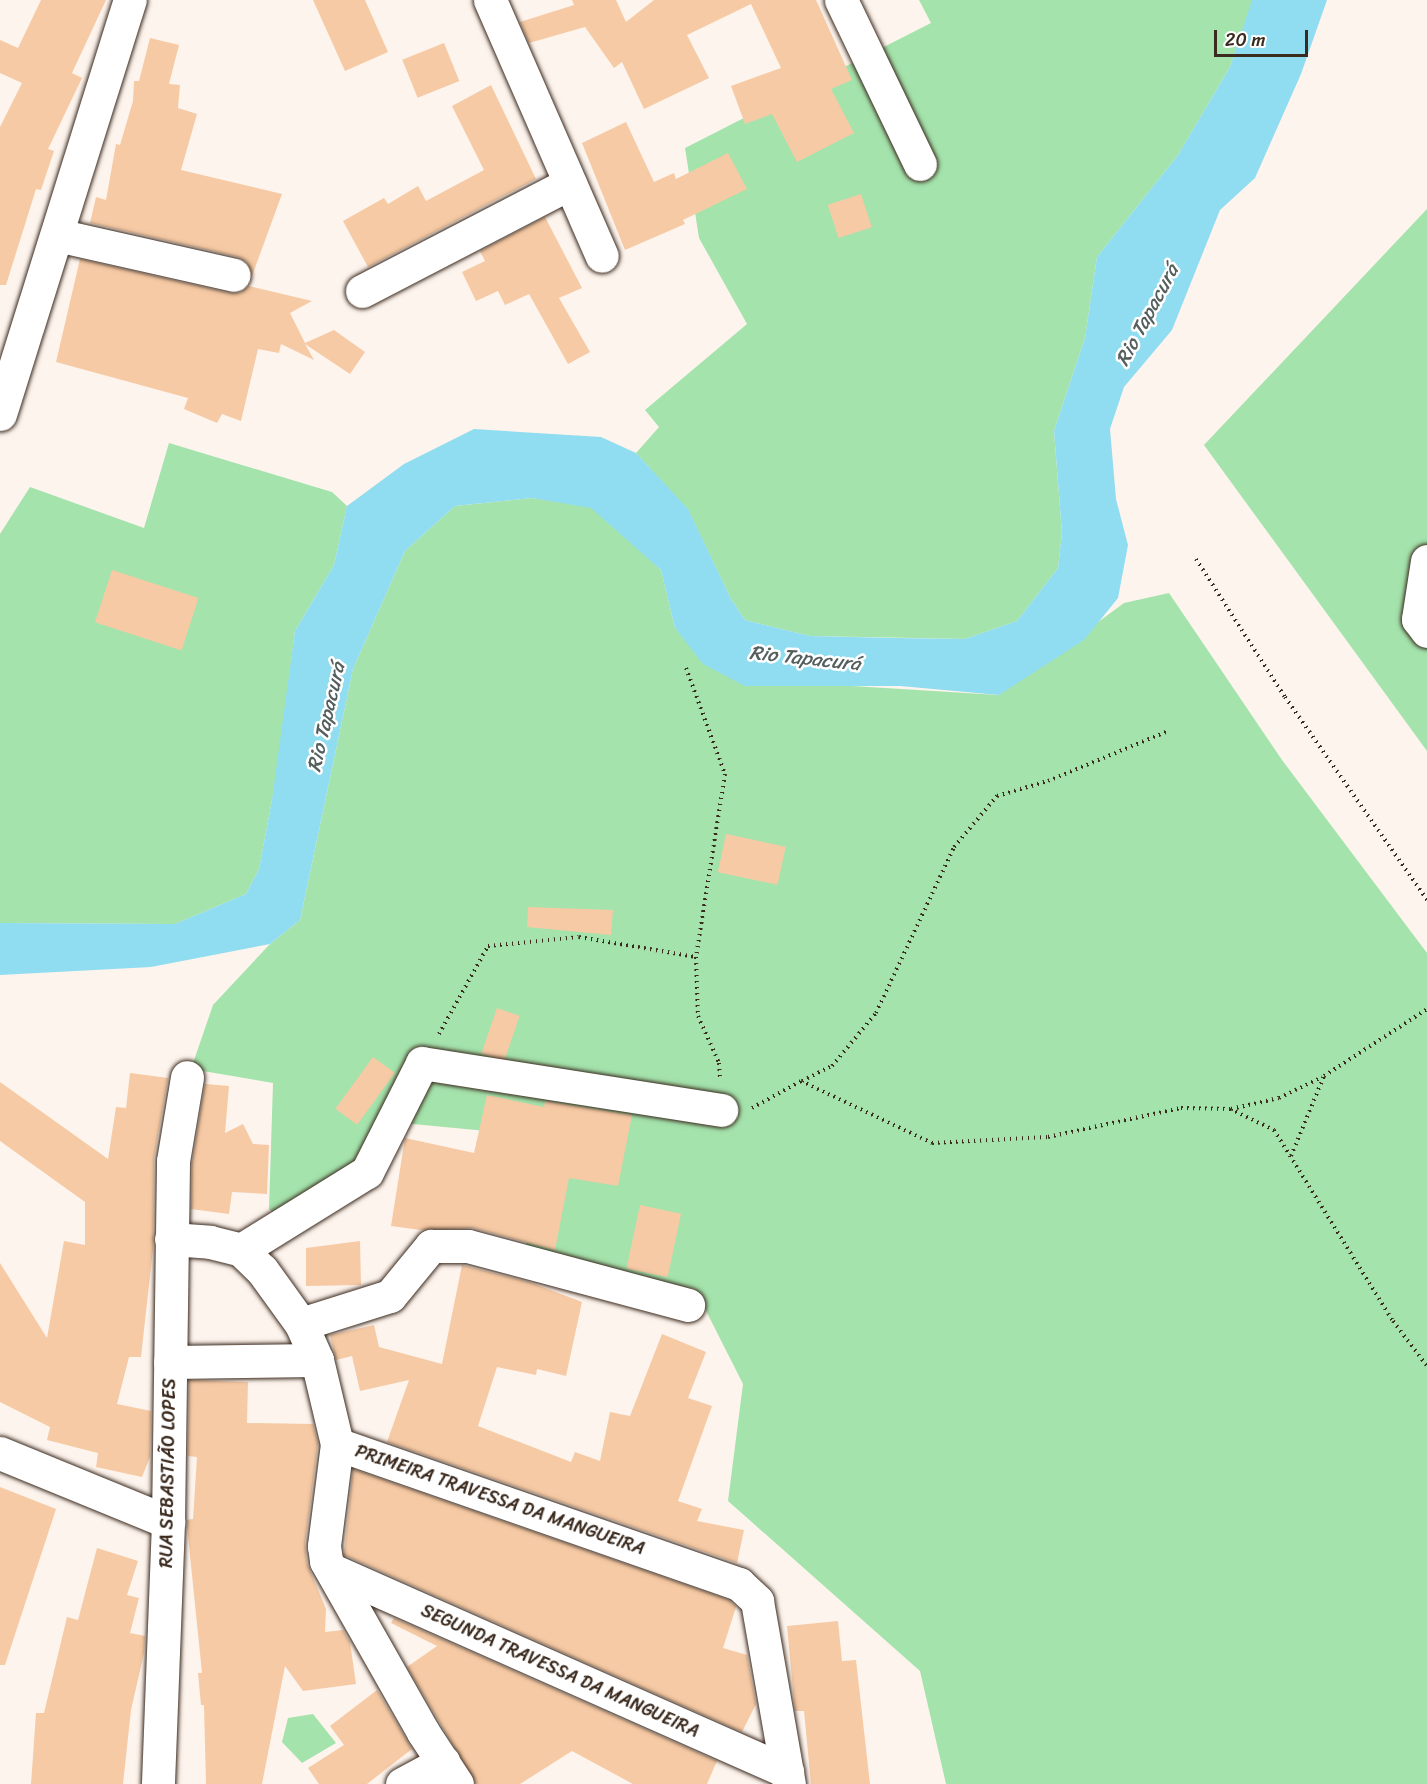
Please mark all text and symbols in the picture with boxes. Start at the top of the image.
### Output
scale bar [1217,18,1312,56]
text: 20 m [1225,24,1265,56]
water label: Rio Tapacurá [1110,260,1184,370]
water label: Rio Tapacurá [748,640,862,676]
water label: Rio Tapacurá [302,660,350,774]
street label: RUA SEBASTIÃO LOPES [156,1380,180,1566]
street label: PRIMEIRA TRAVESSA DA MANGUEIRA [351,1440,649,1560]
street label: SEGUNDA TRAVESSA DA MANGUEIRA [416,1599,704,1743]

